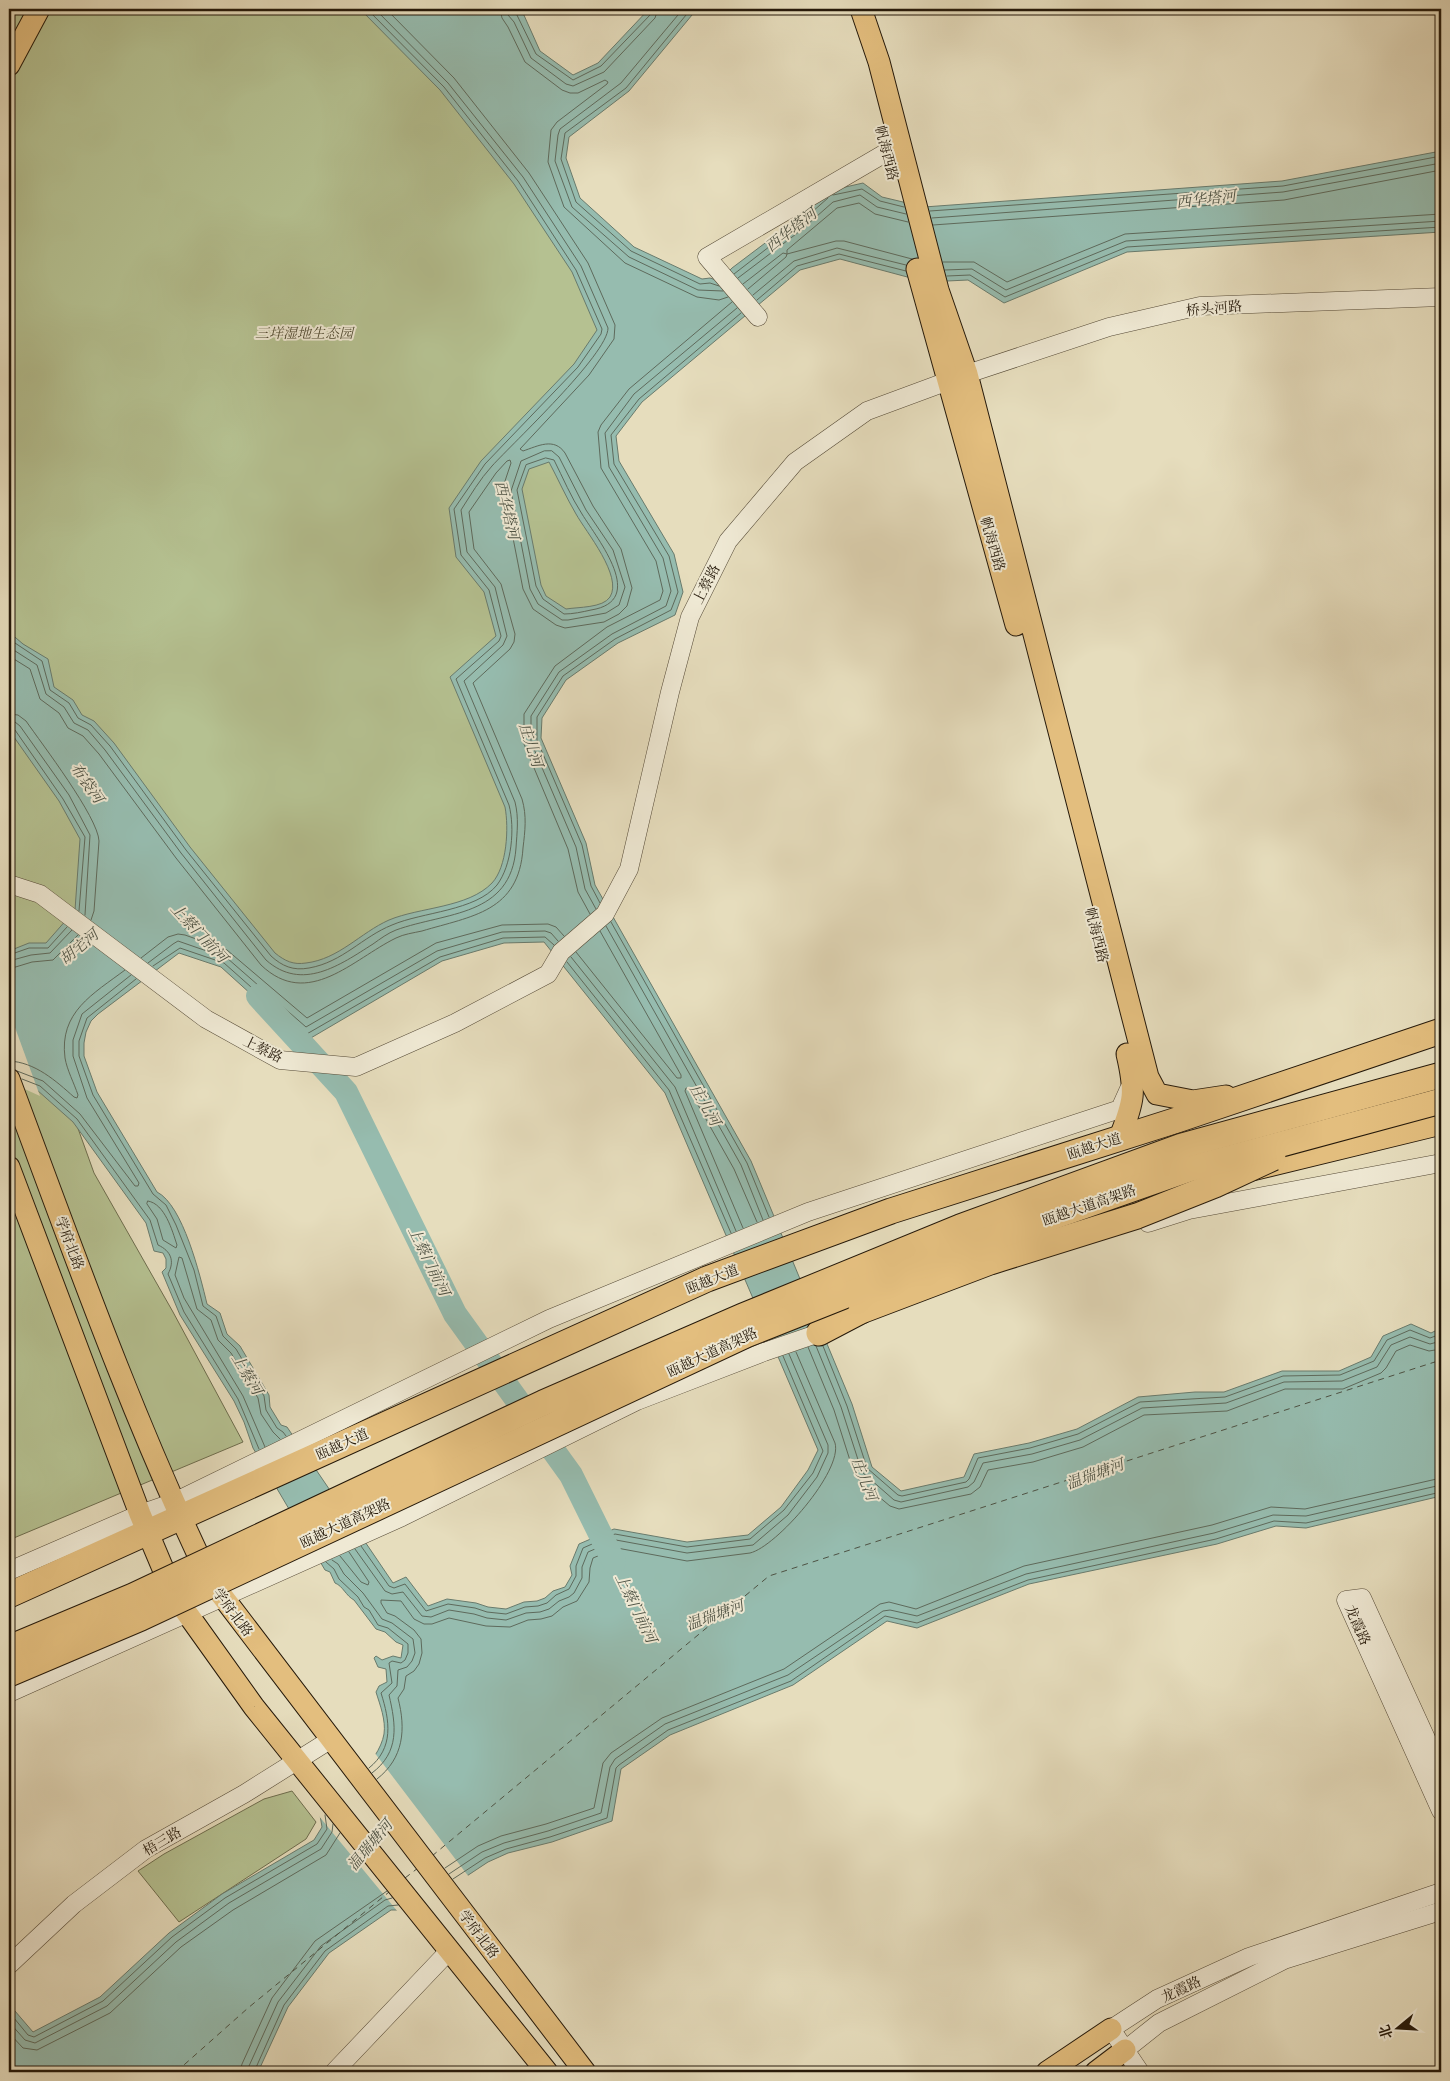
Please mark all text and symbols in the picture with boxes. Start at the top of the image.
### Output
street label: 帆海西路 [870,124,902,183]
water label: 西华塔河 [1175,186,1240,215]
water label: 西华塔河 [762,203,824,258]
street label: 桥头河路 [1185,298,1243,321]
park label: 三垟湿地生态园 [255,325,355,344]
water label: 西华塔河 [488,479,524,545]
street label: 帆海西路 [975,515,1008,574]
street label: 上蔡路 [689,562,725,608]
water label: 庄儿河 [513,721,547,773]
water label: 布袋河 [64,759,109,811]
water label: 上蔡门前河 [165,899,233,971]
street label: 帆海西路 [1080,906,1112,965]
water label: 胡宅河 [56,924,106,971]
street label: 上蔡路 [239,1033,285,1068]
water label: 庄儿河 [683,1081,726,1133]
street label: 瓯越大道 [1065,1130,1124,1165]
street label: 瓯越大道高架路 [1040,1181,1139,1231]
street label: 学府北路 [50,1214,88,1273]
water label: 上蔡门前河 [402,1223,455,1303]
street label: 瓯越大道 [683,1261,742,1300]
street label: 瓯越大道高架路 [664,1324,761,1383]
water label: 上蔡河 [225,1350,268,1402]
street label: 瓯越大道 [313,1425,372,1465]
water label: 温瑞塘河 [1064,1454,1130,1496]
water label: 庄儿河 [844,1455,882,1507]
street label: 瓯越大道高架路 [297,1495,394,1554]
water label: 上蔡门前河 [609,1570,662,1650]
street label: 学府北路 [207,1585,256,1641]
water label: 温瑞塘河 [684,1595,750,1637]
street label: 龙霞路 [1339,1603,1374,1649]
water label: 温瑞塘河 [344,1814,400,1876]
street label: 梧三路 [140,1823,186,1861]
street label: 学府北路 [453,1907,502,1963]
street label: 龙霞路 [1159,1973,1205,2008]
north arrow [1372,2004,1422,2054]
text: 北 [1376,2022,1398,2041]

